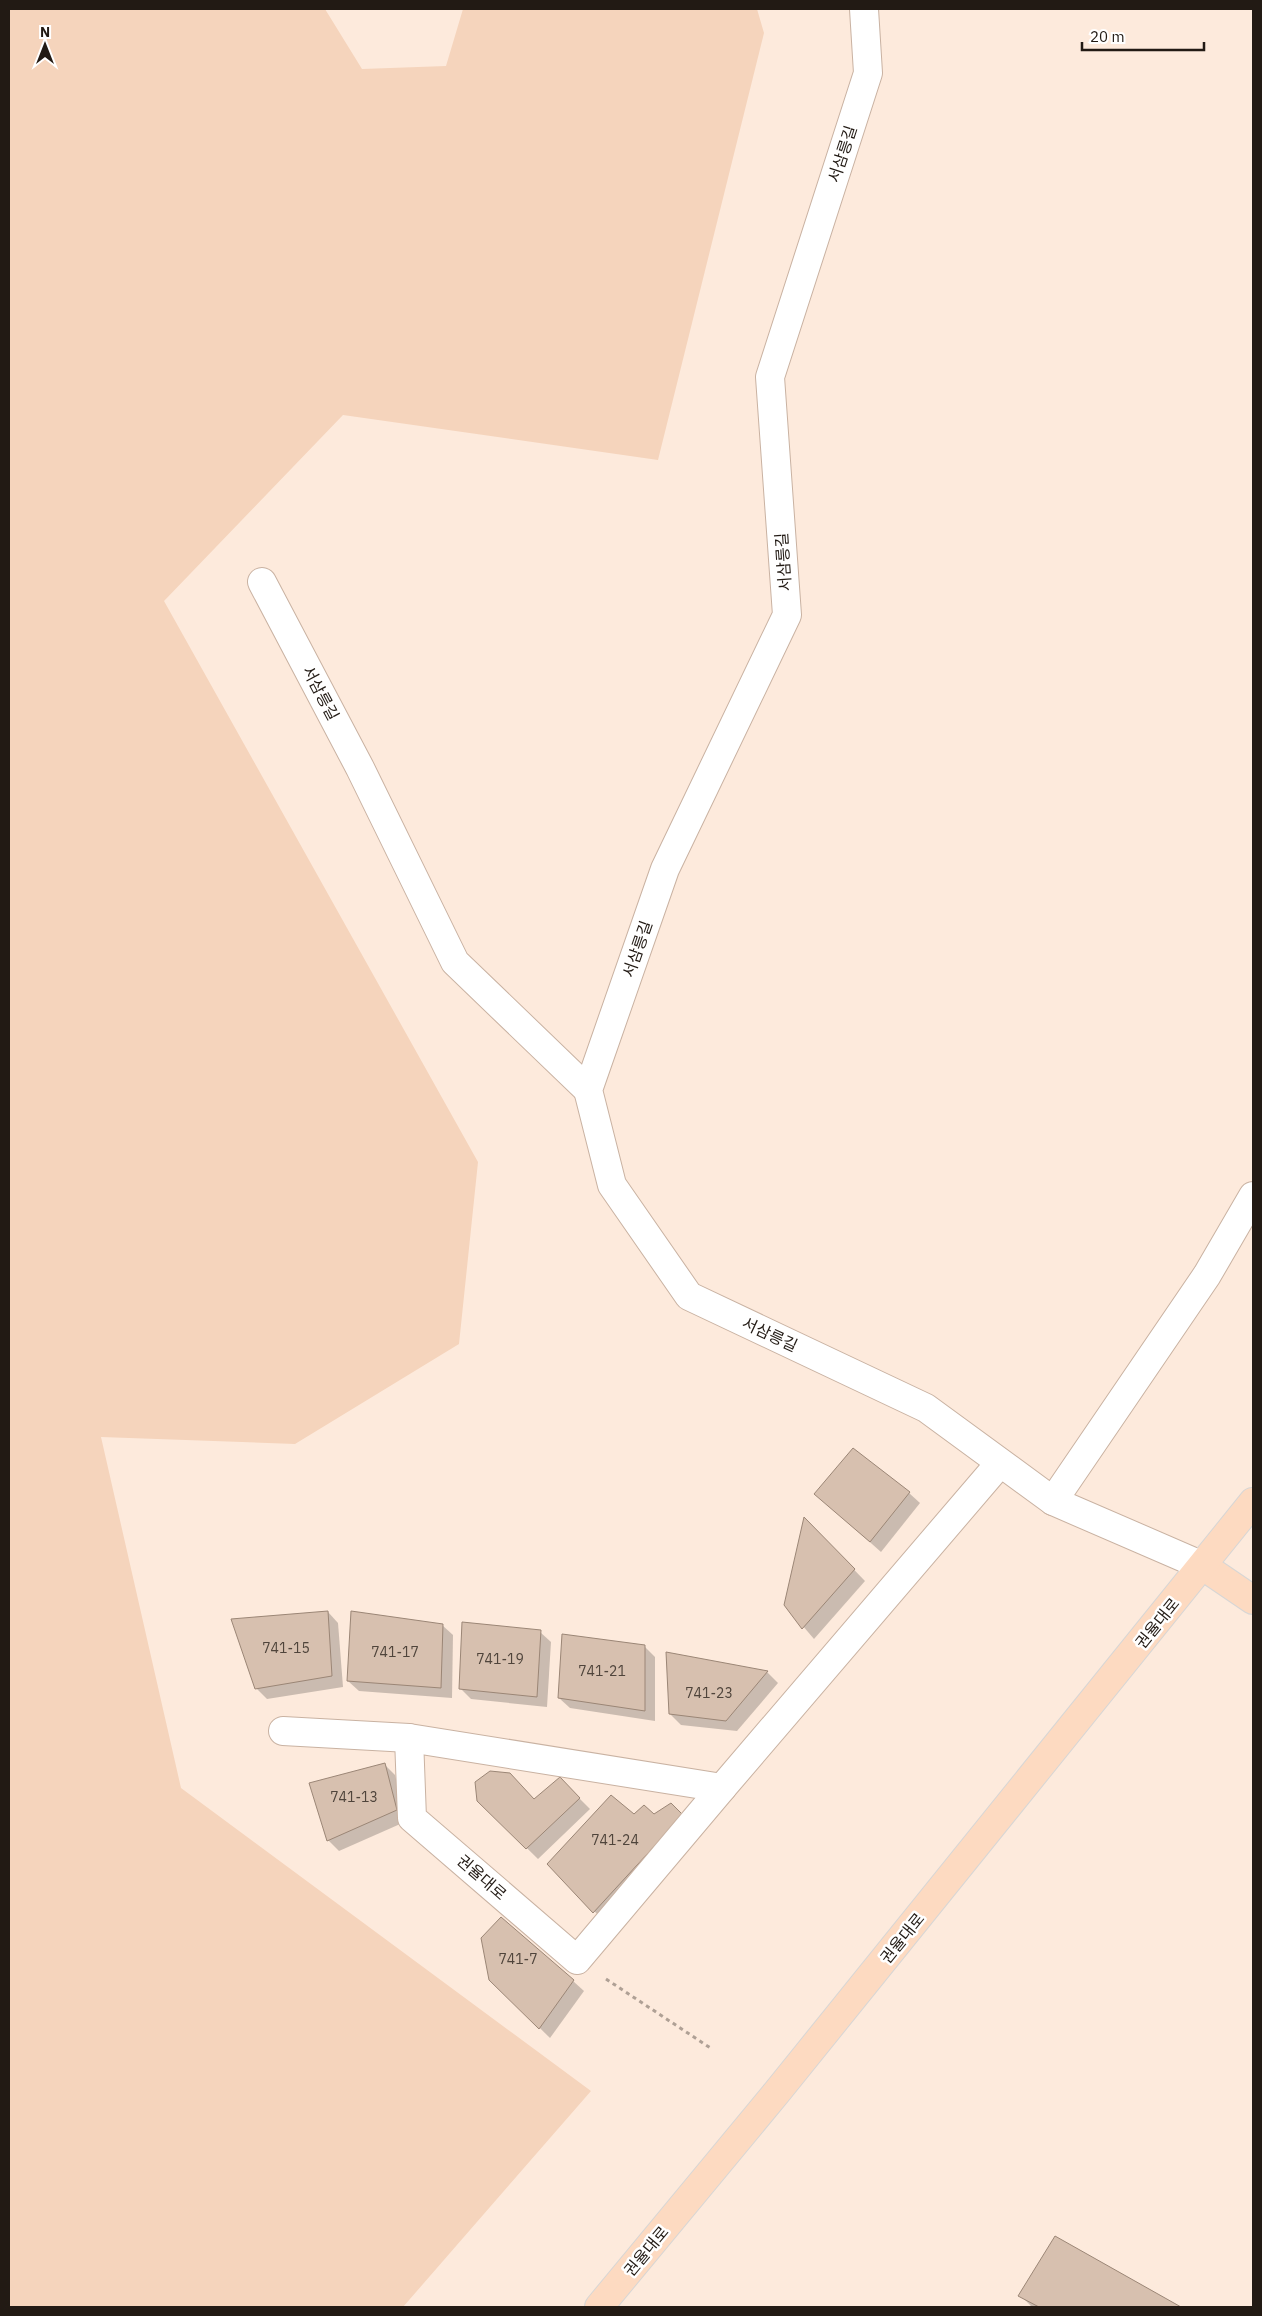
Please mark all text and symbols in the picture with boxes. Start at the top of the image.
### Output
north arrow [20,20,70,70]
scale bar [1082,20,1204,52]
text: N [40,23,50,41]
text: 20 m [1090,27,1125,46]
street label: 서삼릉길 [823,123,861,185]
street label: 서삼릉길 [771,532,795,592]
street label: 서삼릉길 [298,662,344,724]
street label: 서삼릉길 [618,918,656,980]
street label: 서삼릉길 [739,1312,801,1356]
street label: 권율대로 [1131,1594,1183,1652]
house number: 741-15 [262,1639,310,1657]
house number: 741-17 [371,1643,419,1661]
house number: 741-19 [476,1650,524,1668]
house number: 741-21 [578,1662,626,1680]
house number: 741-23 [685,1684,733,1702]
house number: 741-13 [330,1788,378,1806]
house number: 741-24 [591,1831,639,1849]
street label: 권율대로 [453,1850,511,1904]
street label: 권율대로 [876,1909,928,1967]
house number: 741-7 [498,1950,538,1968]
street label: 권율대로 [619,2222,673,2280]

